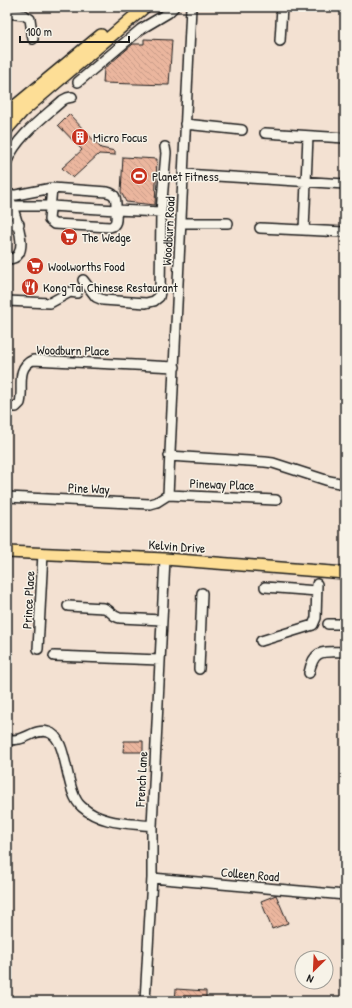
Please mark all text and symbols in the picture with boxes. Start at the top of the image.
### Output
scale bar [20,18,129,44]
text: 100 m [26,23,52,40]
building icon: Micro Focus [70,127,90,147]
place label: Micro Focus [93,128,147,146]
sports icon: Planet Fitness [129,166,149,186]
place label: Planet Fitness [152,167,219,185]
street label: Woodburn Road [157,196,179,266]
supermarket icon: The Wedge [59,227,79,247]
place label: The Wedge [82,228,131,246]
supermarket icon: Woolworths Food [25,256,45,276]
place label: Woolworths Food [48,257,125,275]
restaurant icon: Kong Tai Chinese Restaurant [20,277,40,297]
place label: Kong Tai Chinese Restaurant [43,278,178,296]
street label: Woodburn Place [36,340,110,360]
street label: Pineway Place [189,474,255,494]
street label: Pine Way [68,478,111,498]
street label: Kelvin Drive [148,535,206,557]
street label: Prince Place [17,570,39,630]
street label: French Lane [131,751,151,808]
street label: Colleen Road [220,862,280,886]
north arrow [294,950,334,990]
text: N [304,971,315,987]

